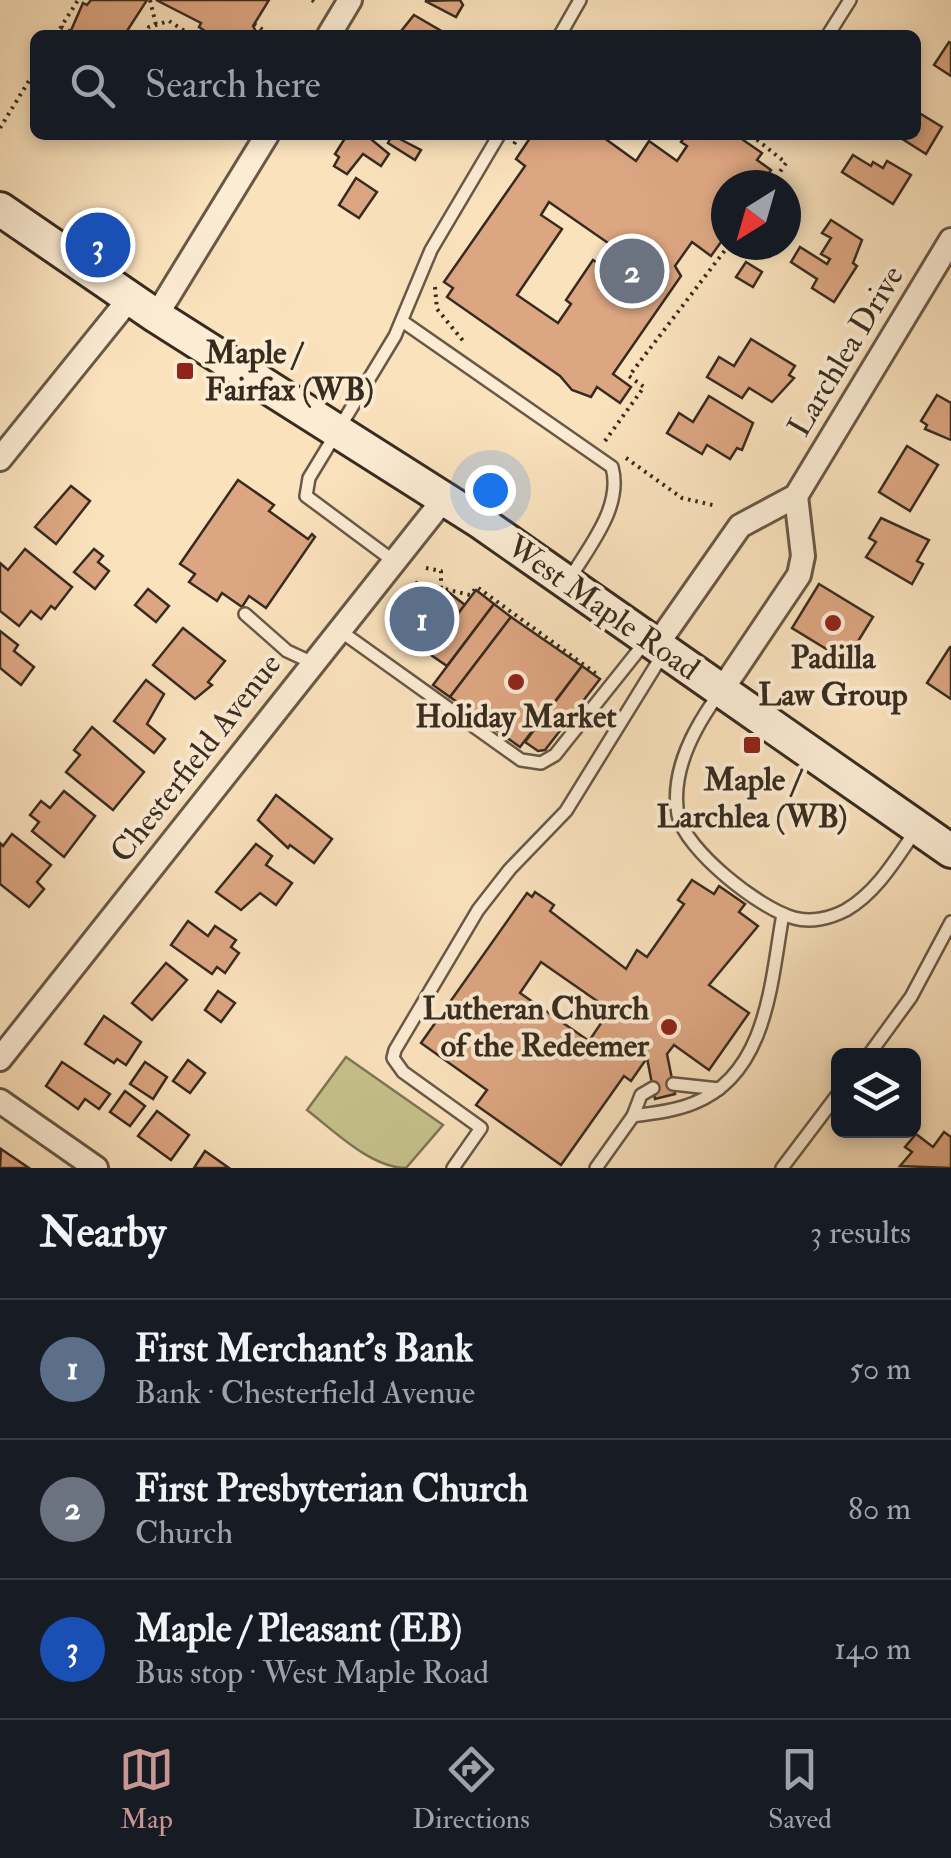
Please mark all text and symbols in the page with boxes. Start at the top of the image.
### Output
search box [30,30,921,140]
icon: search [65,58,120,113]
text: Search here [145,61,321,109]
north arrow [711,170,801,260]
pin: 3 [66,208,130,282]
pin: 2 [600,234,664,308]
street label: Larchlea Drive [779,258,913,444]
place label: Maple / Fairfax (WB) [204,333,374,410]
marker: Maple / Fairfax (WB) [174,360,196,382]
your location [465,465,516,516]
street label: West Maple Road [498,526,707,689]
pin: 1 [390,582,454,656]
marker: Padilla Law Group [822,612,844,634]
place label: Padilla Law Group [758,638,908,715]
street label: Chesterfield Avenue [102,645,290,871]
marker: Holiday Market [505,671,527,693]
place label: Holiday Market [415,697,617,737]
marker: Maple / Larchlea (WB) [741,734,763,756]
place label: Maple / Larchlea (WB) [657,760,847,837]
place label: Lutheran Church of the Redeemer [422,989,650,1066]
marker: Lutheran Church of the Redeemer [658,1016,680,1038]
map controls [831,1048,921,1138]
button: layers [831,1048,921,1138]
text: Nearby [40,1207,166,1259]
text: 3 results [810,1213,911,1253]
text: First Merchant's Bank [135,1325,473,1373]
text: 1 [67,1349,78,1389]
text: 50 m [849,1349,911,1389]
text: Bank · Chesterfield Avenue [135,1373,475,1413]
text: First Presbyterian Church [135,1465,528,1513]
text: 2 [64,1489,81,1529]
text: 80 m [848,1489,911,1529]
text: Church [135,1513,233,1553]
text: Maple / Pleasant (EB) [135,1605,462,1653]
text: 3 [66,1629,79,1669]
text: 140 m [834,1629,911,1669]
text: Bus stop · West Maple Road [135,1653,489,1693]
tab: Map [119,1742,174,1837]
tab: Directions [412,1742,530,1837]
tab: Saved [768,1742,832,1837]

